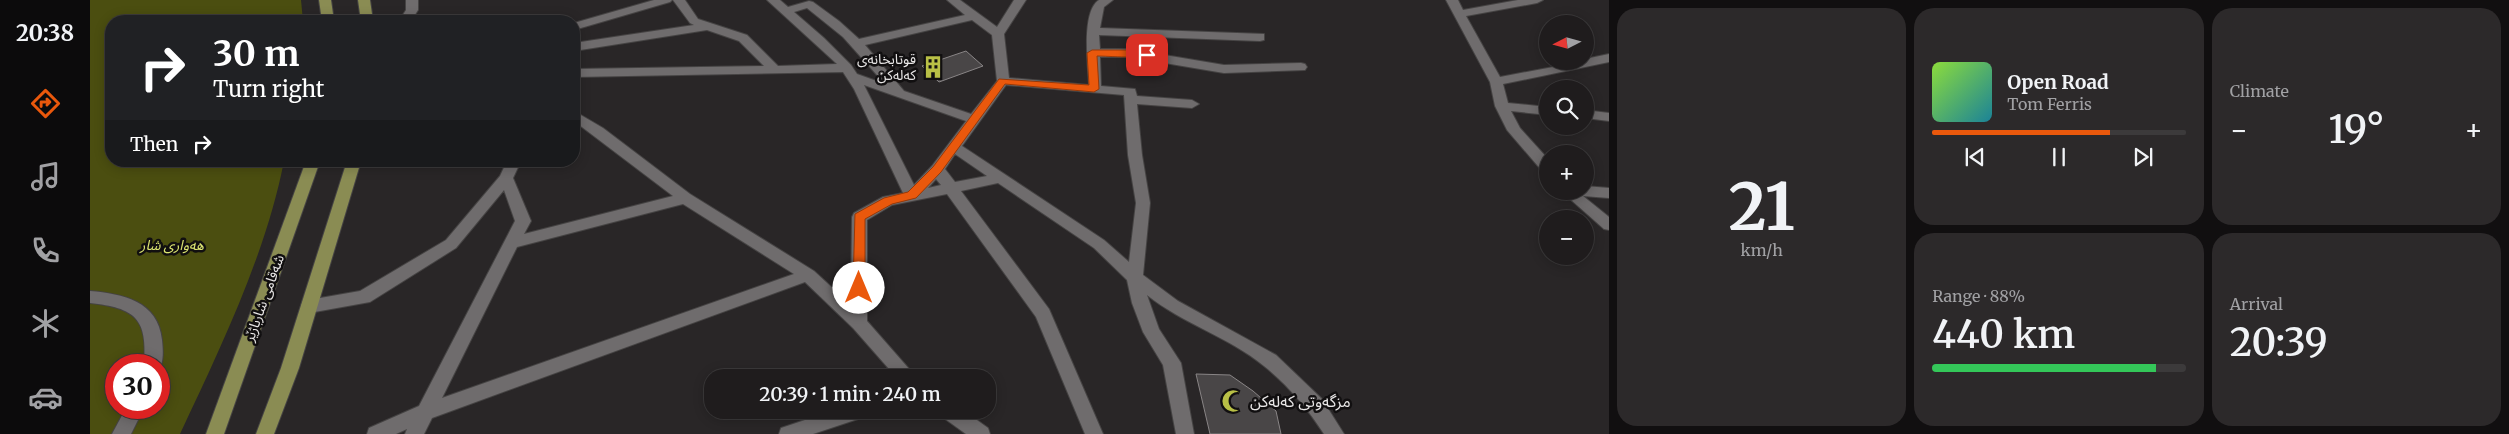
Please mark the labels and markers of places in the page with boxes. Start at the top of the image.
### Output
pin [1126,34,1168,76]
place label: قوتابخانەی کەلەکن [857,50,916,84]
building icon: قوتابخانەی کەلەکن [920,54,946,80]
mosque icon: مزگەوتی کەلەکن [1220,388,1246,414]
place label: مزگەوتی کەلەکن [1250,391,1351,411]

